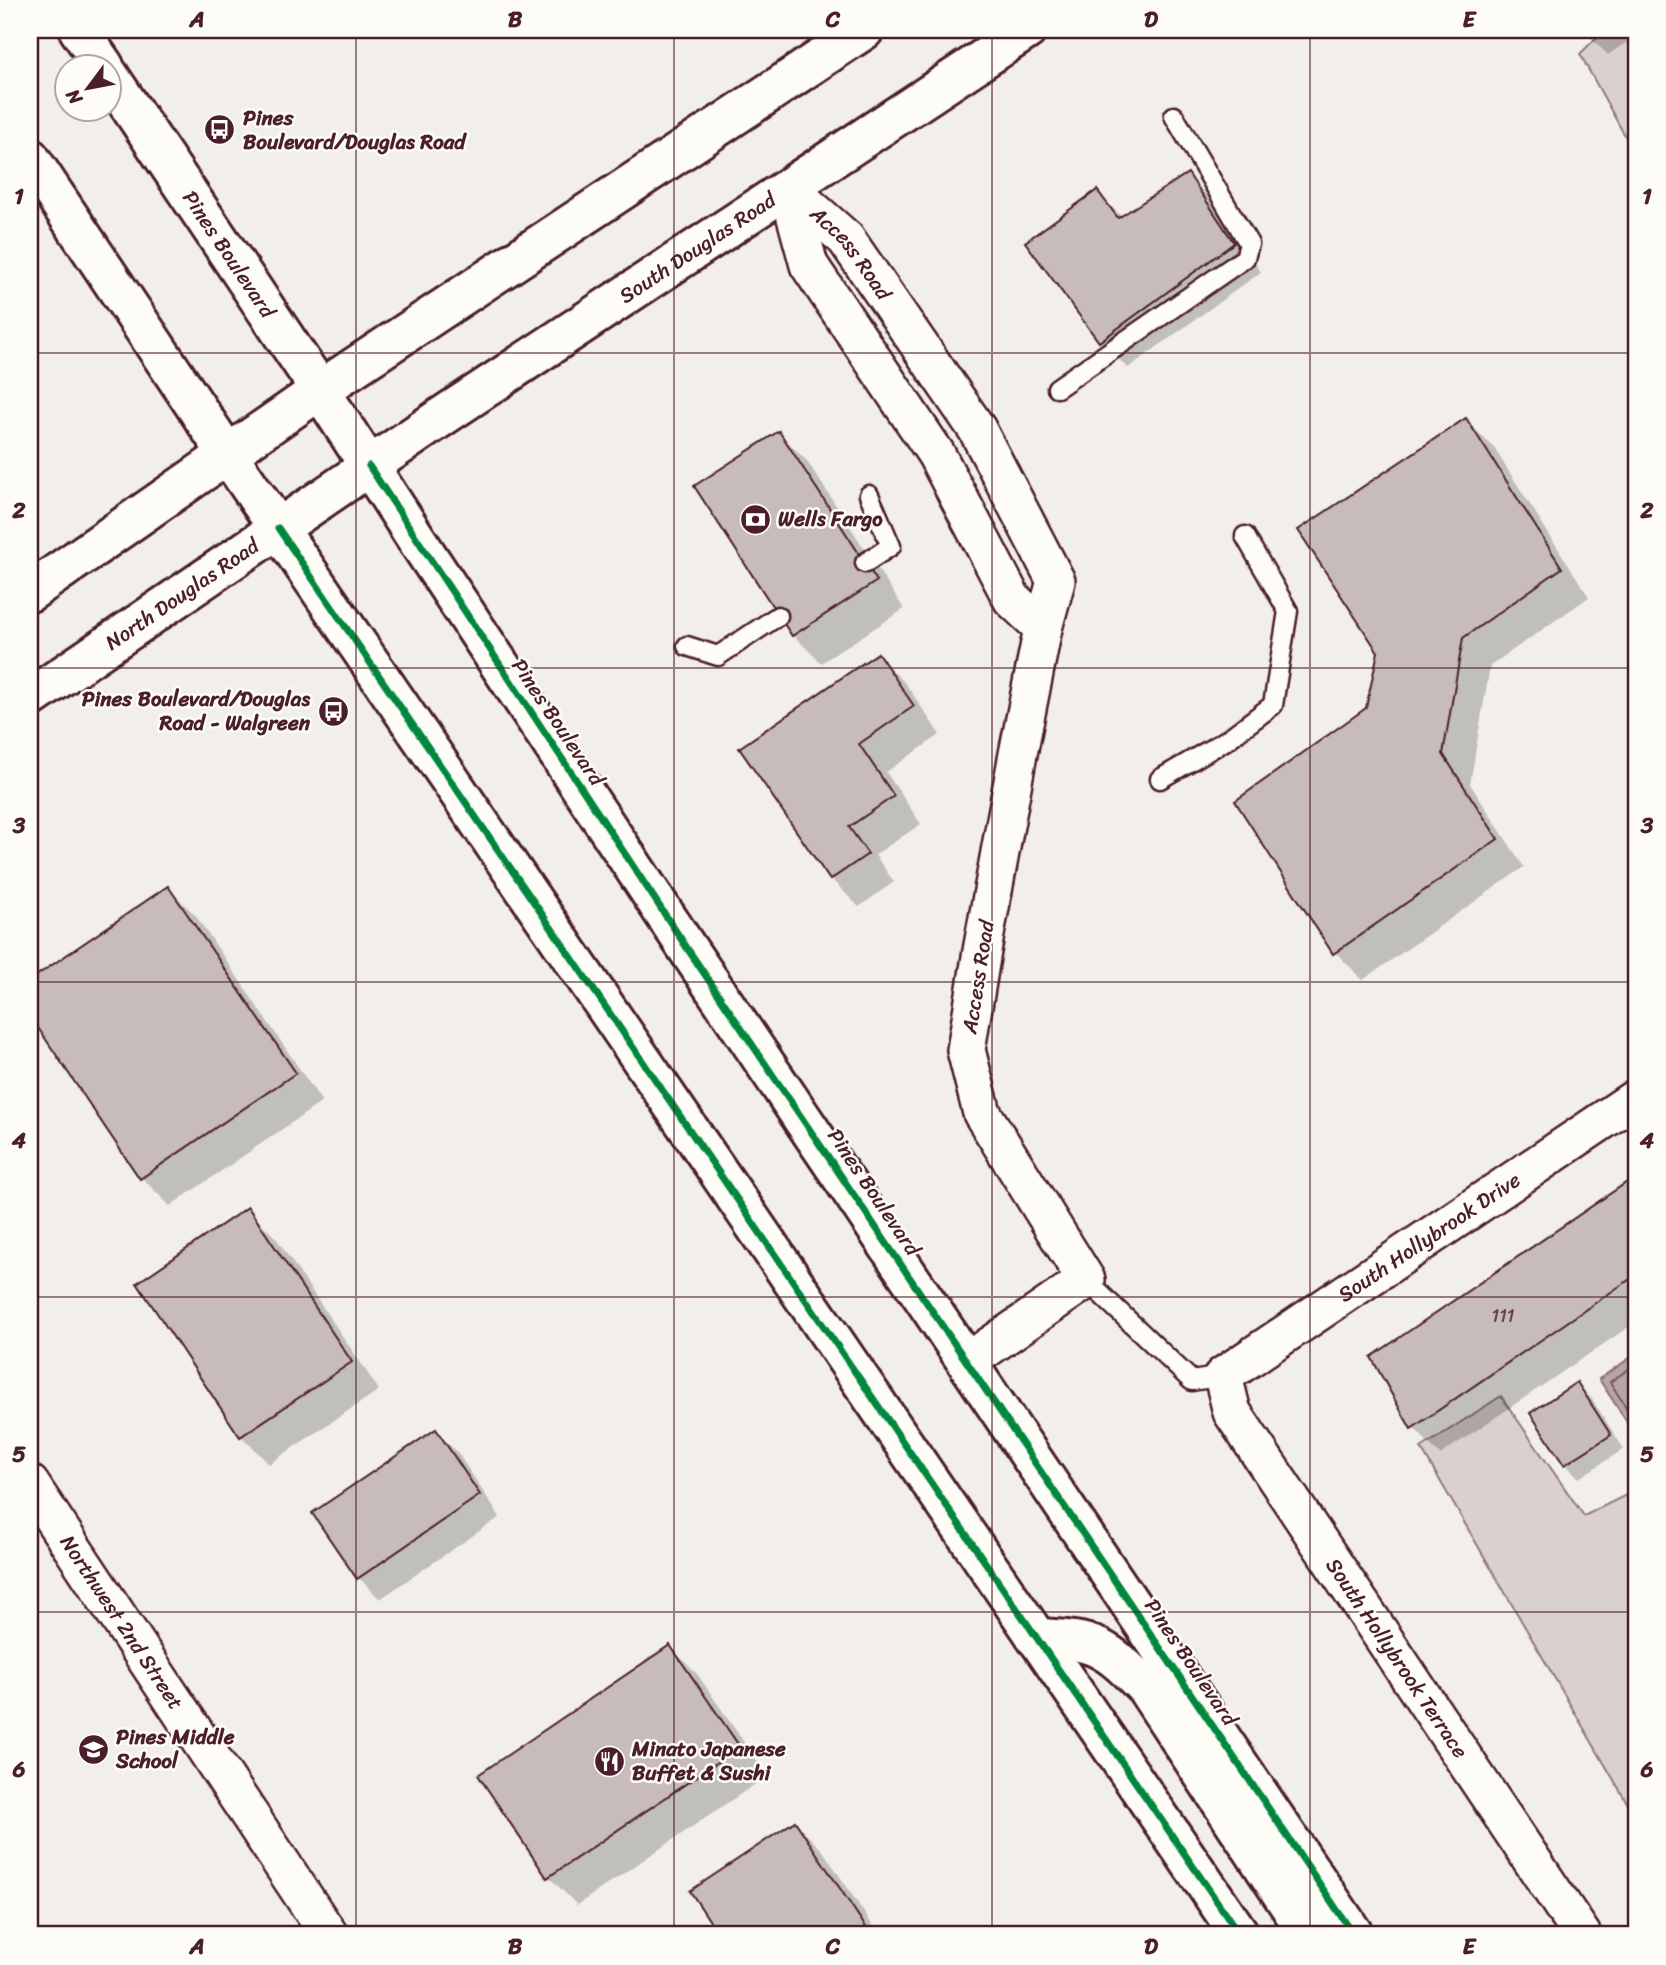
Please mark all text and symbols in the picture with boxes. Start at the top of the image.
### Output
text: A [188,0,205,40]
text: B [508,0,523,40]
text: C [825,0,841,40]
text: D [1144,0,1159,40]
text: E [1463,0,1478,40]
north arrow [52,52,122,122]
text: N [56,82,92,112]
place label: Pines Boulevard/Douglas Road [243,99,467,161]
bus stop icon: Pines Boulevard/Douglas Road [203,113,237,147]
text: 1 [14,176,24,217]
text: 1 [1642,176,1652,217]
street label: South Douglas Road [611,181,785,314]
street label: Pines Boulevard [172,182,287,328]
street label: Access Road [800,195,903,310]
text: 2 [11,490,26,531]
text: 2 [1639,490,1654,531]
place label: Wells Fargo [778,500,883,538]
bank icon: Wells Fargo [738,502,772,536]
street label: North Douglas Road [97,527,269,661]
street label: Pines Boulevard [501,650,616,795]
place label: Pines Boulevard/Douglas Road - Walgreen [82,680,311,742]
bus stop icon: Pines Boulevard/Douglas Road - Walgreen [316,694,350,728]
text: 3 [12,805,26,846]
text: 3 [1640,805,1654,846]
street label: Access Road [950,916,1006,1037]
text: 4 [11,1120,27,1161]
street label: Pines Boulevard [817,1120,932,1265]
text: 4 [1639,1120,1655,1161]
street label: South Hollybrook Drive [1330,1161,1529,1313]
house number: 111 [1491,1300,1515,1332]
text: 5 [12,1434,26,1475]
text: 5 [1640,1434,1654,1475]
street label: Northwest 2nd Street [50,1527,194,1718]
street label: South Hollybrook Terrace [1315,1550,1479,1766]
street label: Pines Boulevard [1134,1590,1249,1735]
place label: Pines Middle School [115,1718,235,1780]
place label: Minato Japanese Buffet & Sushi [631,1730,786,1792]
school or university icon: Pines Middle School [76,1732,110,1766]
restaurant icon: Minato Japanese Buffet & Sushi [592,1744,626,1778]
text: 6 [11,1749,26,1790]
text: 6 [1639,1749,1654,1790]
text: A [188,1926,205,1965]
text: B [508,1926,523,1965]
text: C [825,1926,841,1965]
text: D [1144,1926,1159,1965]
text: E [1463,1926,1478,1965]

